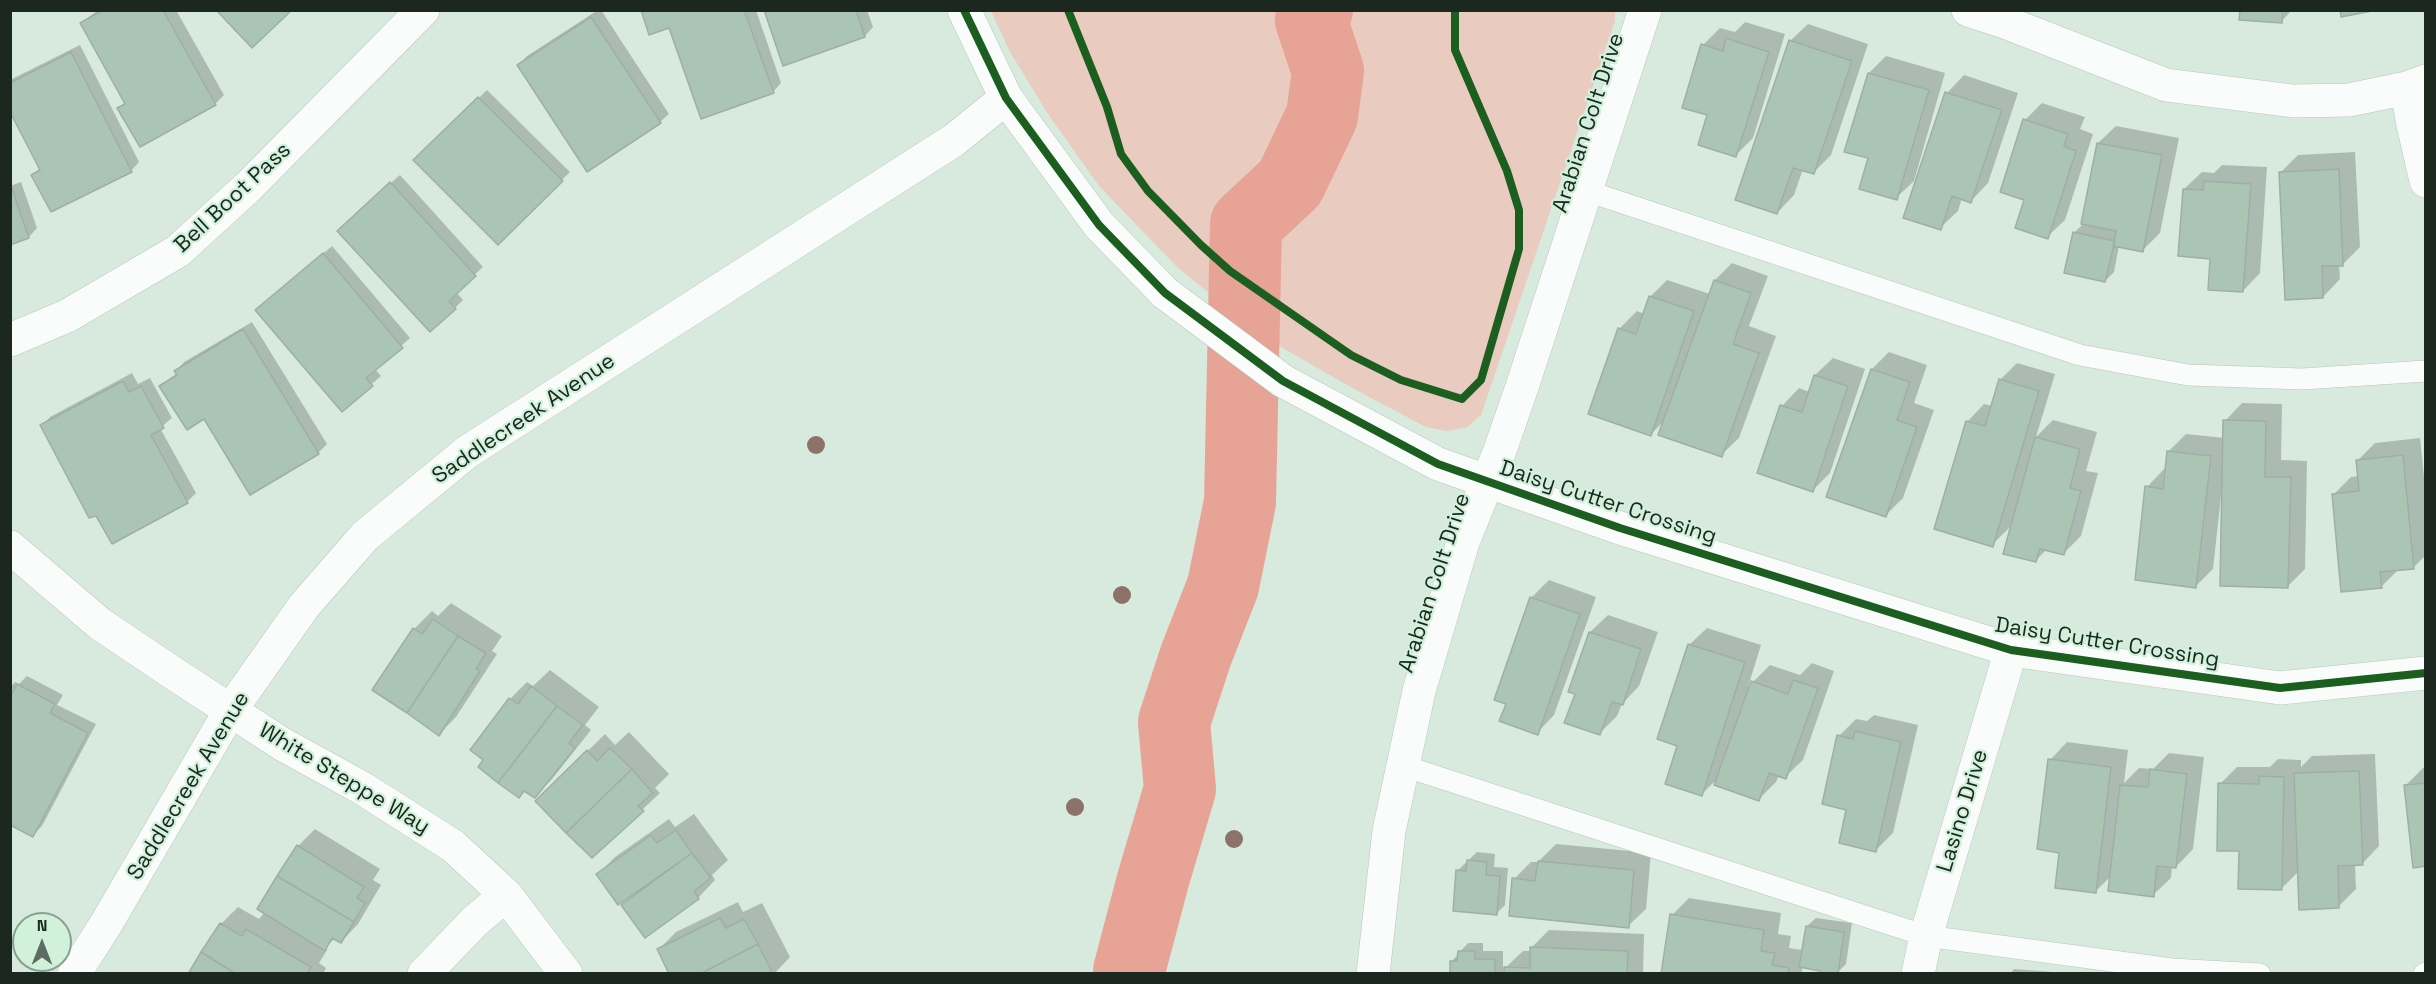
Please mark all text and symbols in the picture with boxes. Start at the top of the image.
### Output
street label: Arabian Colt Drive [1547,30,1631,216]
street label: Bell Boot Pass [169,137,297,259]
street label: Saddlecreek Avenue [428,348,620,490]
street label: Daisy Cutter Crossing [1496,455,1720,551]
street label: Arabian Colt Drive [1393,490,1477,676]
street label: Daisy Cutter Crossing [1993,612,2221,674]
street label: Saddlecreek Avenue [122,687,256,885]
street label: White Steppe Way [254,718,434,840]
street label: Lasino Drive [1932,746,1994,876]
north arrow [12,912,72,972]
text: N [37,915,47,936]

